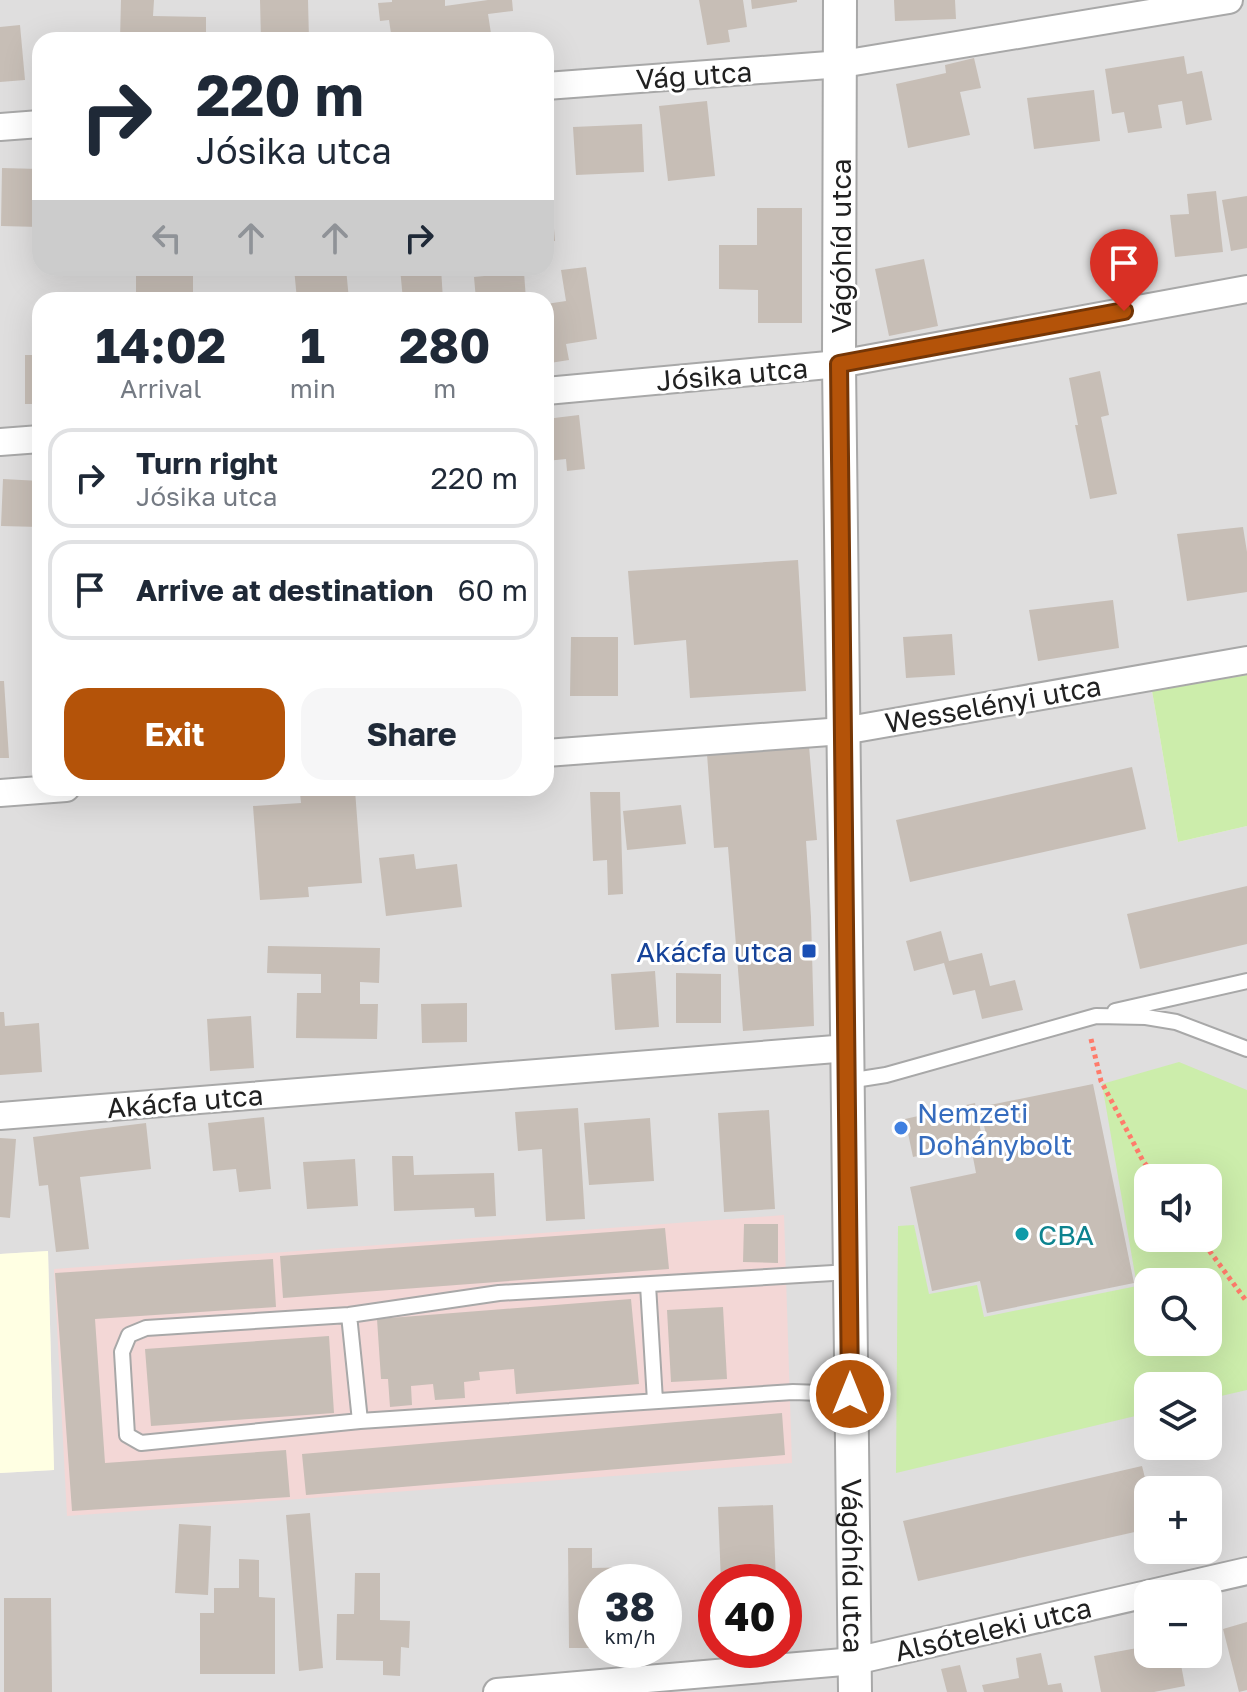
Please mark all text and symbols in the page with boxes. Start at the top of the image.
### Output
street label: Vág utca [635,54,753,96]
text: 220 m [196,61,364,128]
icon: right [64,64,168,168]
text: Jósika utca [196,129,392,172]
street label: Vágóhíd utca [824,158,857,334]
icon: left [145,216,189,260]
icon: ahead [229,216,273,260]
icon: ahead [313,216,357,260]
icon: right [397,216,441,260]
pin [1090,229,1158,311]
icon: arrive [1102,241,1146,285]
text: 14:02 [96,316,226,374]
text: 1 [300,316,325,374]
text: 280 [399,316,490,374]
street label: Jósika utca [655,351,809,397]
text: Arrival [120,373,202,404]
text: min [290,373,336,404]
text: m [433,373,456,404]
text: Turn right [136,445,278,481]
icon: right [68,456,112,500]
text: 220 m [431,460,518,496]
text: Jósika utca [136,481,277,512]
icon: arrive [68,568,112,612]
text: Arrive at destination [136,572,433,608]
text: 60 m [457,572,528,608]
street label: Wesselényi utca [882,669,1104,739]
button: Exit [64,688,285,780]
button: Share [301,688,522,780]
place label: Akácfa utca [636,935,793,968]
marker: Akácfa utca [800,942,818,960]
street label: Akácfa utca [105,1078,265,1124]
place label: Nemzeti Dohánybolt [917,1096,1072,1161]
marker: Nemzeti Dohánybolt [892,1119,910,1137]
map controls [1134,1164,1222,1668]
button: sound [1134,1164,1222,1252]
place label: CBA [1038,1218,1094,1251]
marker: CBA [1013,1225,1031,1243]
button: search [1134,1268,1222,1356]
position arrow [808,1352,892,1436]
button: layers [1134,1372,1222,1460]
button: + [1134,1476,1222,1564]
street label: Vágóhíd utca [836,1478,871,1654]
speed limit sign: 40 [698,1564,802,1668]
button: − [1134,1580,1222,1668]
text: 38 [605,1582,655,1630]
street label: Alsóteleki utca [892,1590,1094,1668]
text: km/h [605,1624,655,1648]

